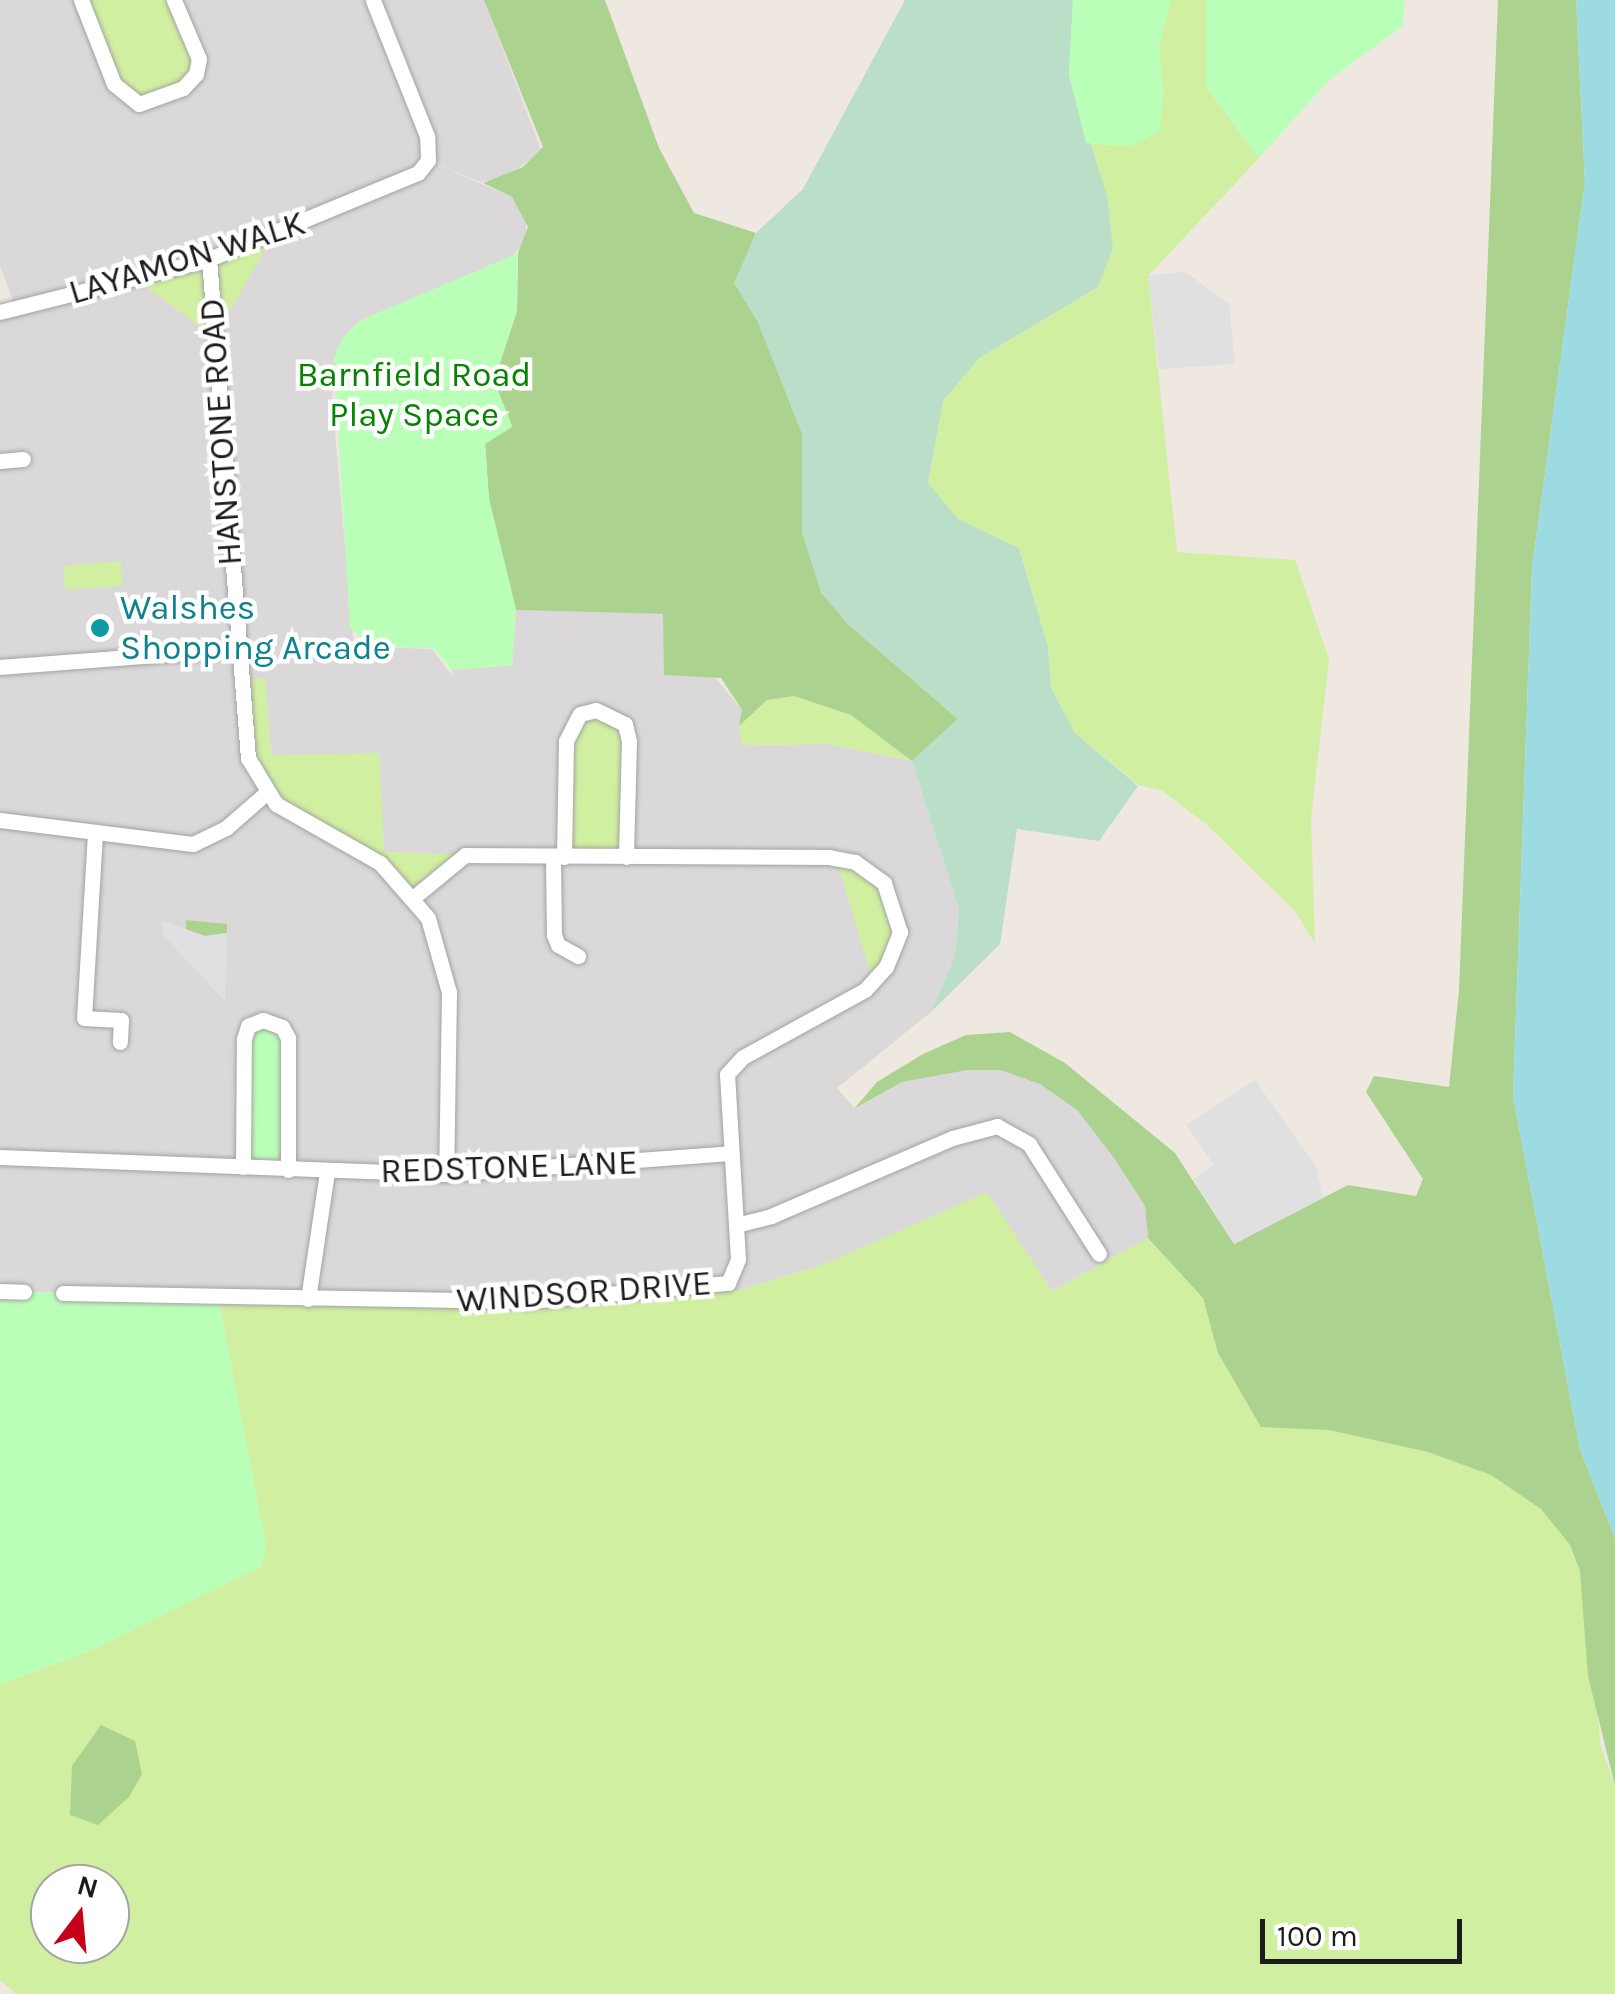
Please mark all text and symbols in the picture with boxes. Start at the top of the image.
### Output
street label: LAYAMON WALK [64,202,310,314]
street label: HANSTONE ROAD [191,297,251,567]
park label: Barnfield Road Play Space [297,354,531,436]
place label: Walshes Shopping Arcade [120,587,391,669]
marker: Walshes Shopping Arcade [89,617,111,639]
street label: REDSTONE LANE [380,1142,638,1192]
street label: WINDSOR DRIVE [455,1262,713,1322]
north arrow [30,1864,130,1964]
text: N [74,1868,102,1905]
scale bar [1265,1899,1468,1961]
text: 100 m [1277,1918,1358,1954]

